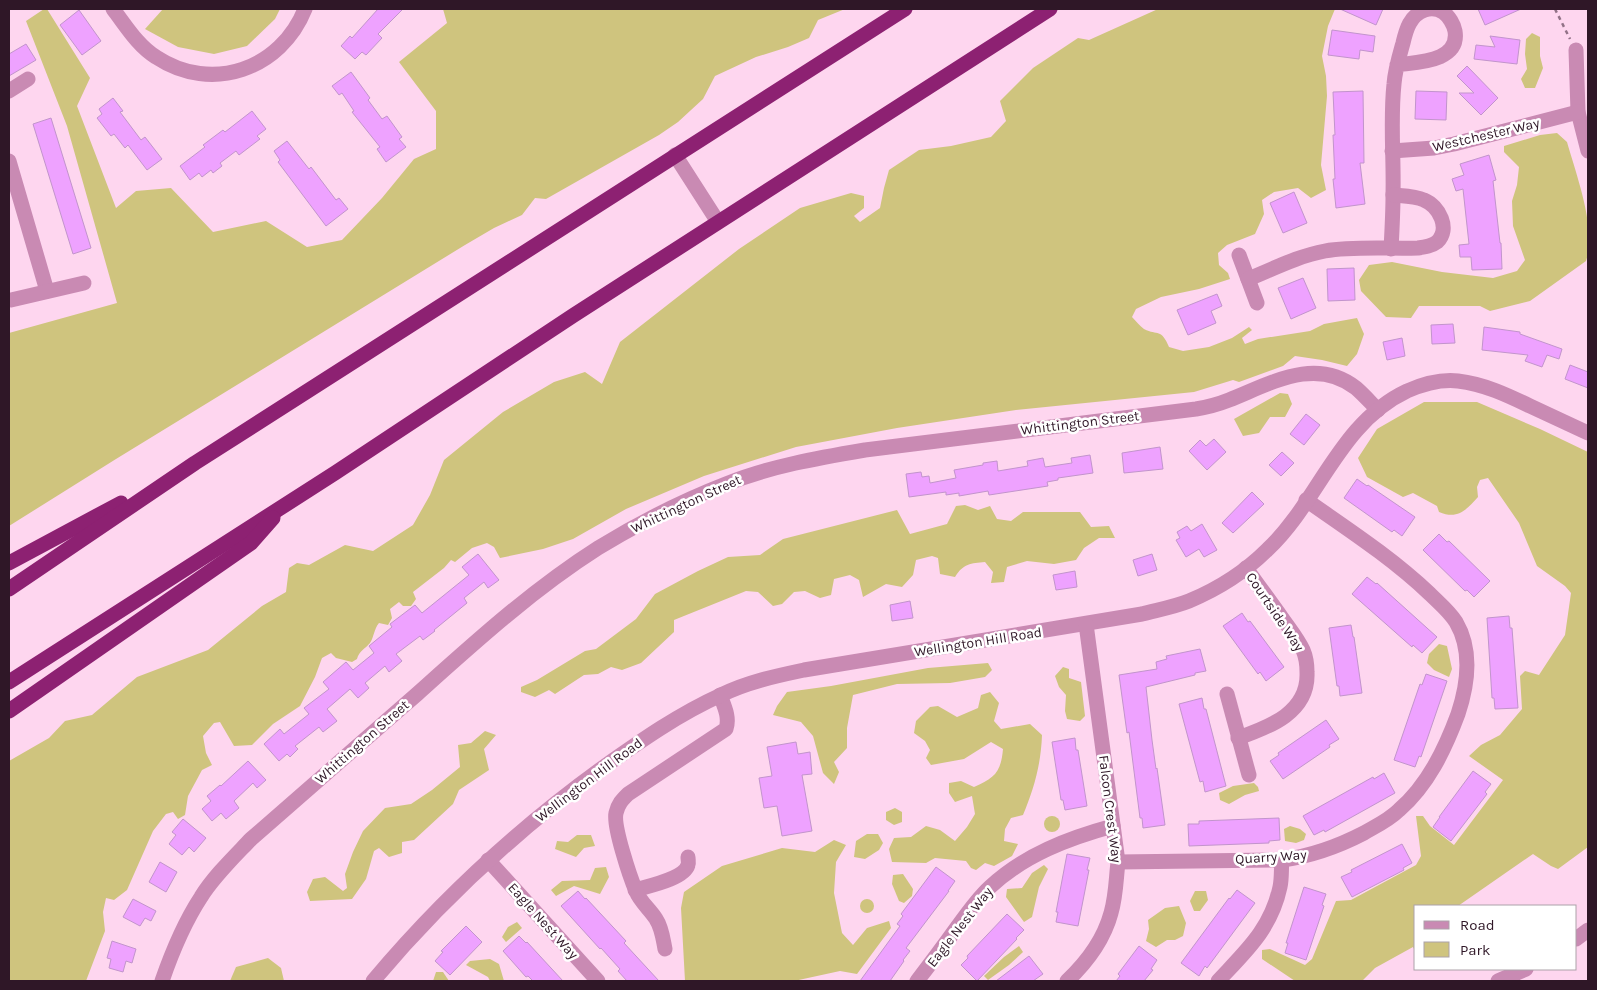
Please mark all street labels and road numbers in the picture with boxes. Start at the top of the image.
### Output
street label: Westchester Way [1431,114,1542,156]
street label: Whittington Street [1020,407,1140,439]
street label: Whittington Street [628,471,744,537]
street label: Courtside Way [1242,569,1308,655]
street label: Wellington Hill Road [913,623,1043,661]
street label: Whittington Street [311,696,413,788]
street label: Wellington Hill Road [532,734,646,826]
street label: Falcon Crest Way [1095,754,1125,864]
street label: Quarry Way [1235,846,1308,868]
street label: Eagle Nest Way [504,879,582,963]
street label: Eagle Nest Way [923,883,997,970]

